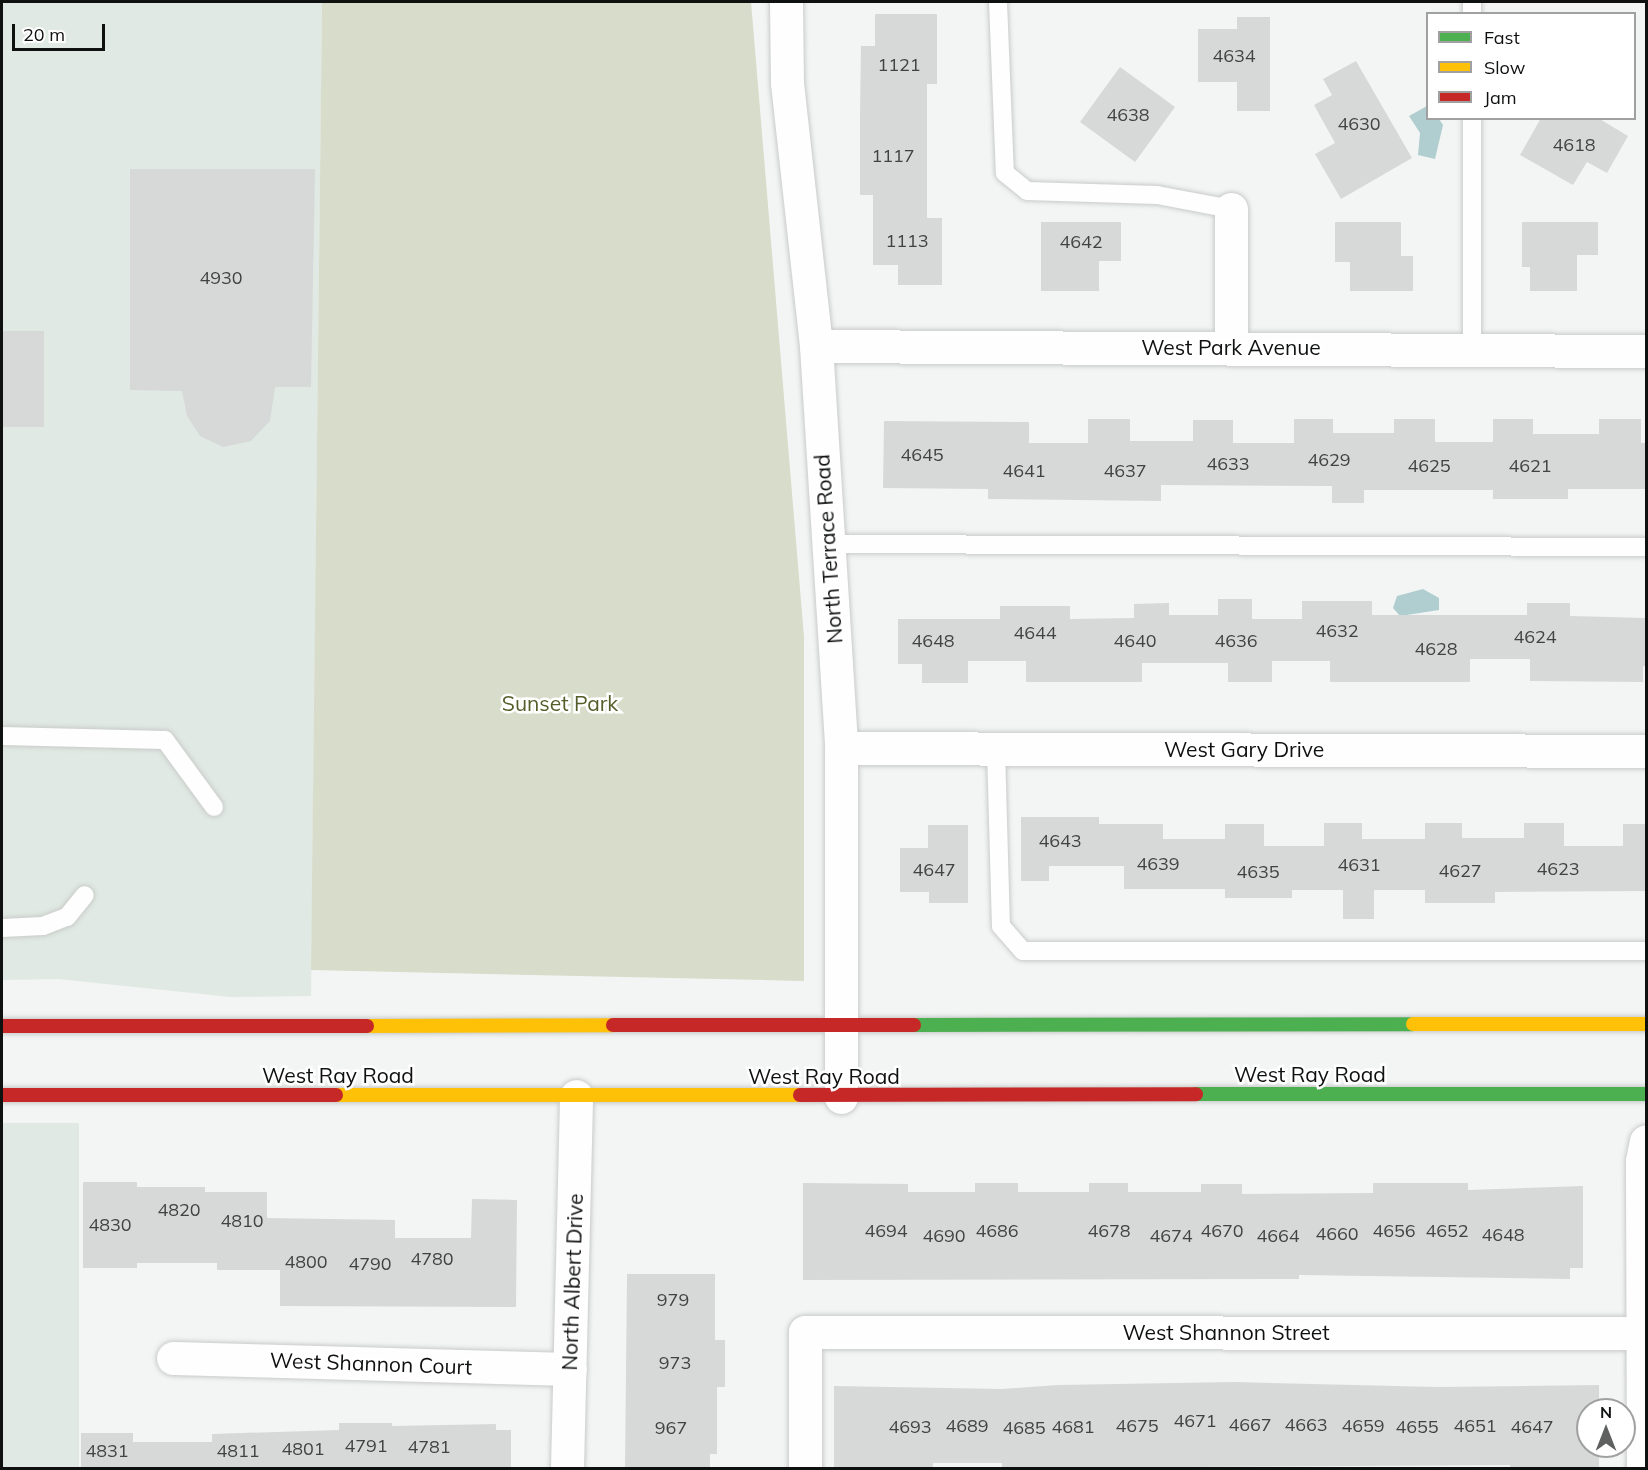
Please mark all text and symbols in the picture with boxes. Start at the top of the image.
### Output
scale bar [15,12,108,50]
legend [1426,12,1636,120]
text: 20 m [23,23,65,46]
text: Fast [1484,26,1520,49]
house number: 4634 [1212,45,1256,67]
house number: 1121 [877,54,921,76]
text: Slow [1484,56,1525,79]
text: Jam [1484,86,1517,109]
house number: 4638 [1106,104,1150,126]
house number: 4630 [1337,113,1381,135]
house number: 4618 [1552,134,1596,156]
house number: 1117 [871,145,915,167]
house number: 1113 [885,230,929,252]
house number: 4642 [1059,231,1103,253]
house number: 4930 [199,267,243,289]
street label: West Park Avenue [1141,334,1321,360]
house number: 4645 [900,444,944,466]
house number: 4629 [1307,449,1351,471]
street label: North Terrace Road [809,453,847,645]
house number: 4633 [1206,453,1250,475]
house number: 4625 [1407,455,1451,477]
house number: 4621 [1508,455,1552,477]
house number: 4641 [1002,460,1046,482]
house number: 4637 [1103,460,1147,482]
house number: 4632 [1315,620,1359,642]
house number: 4644 [1013,622,1057,644]
house number: 4624 [1513,626,1557,648]
house number: 4648 [911,630,955,652]
house number: 4640 [1113,630,1157,652]
house number: 4636 [1214,630,1258,652]
house number: 4628 [1414,638,1458,660]
park label: Sunset Park [502,690,618,716]
street label: West Gary Drive [1164,736,1324,762]
house number: 4643 [1038,830,1082,852]
house number: 4639 [1136,853,1180,875]
house number: 4631 [1337,854,1381,876]
house number: 4623 [1536,858,1580,880]
house number: 4647 [912,859,956,881]
house number: 4627 [1438,860,1482,882]
house number: 4635 [1236,861,1280,883]
street label: West Ray Road [1234,1061,1386,1087]
street label: West Ray Road [262,1062,414,1088]
street label: West Ray Road [748,1063,900,1089]
street label: North Albert Drive [556,1193,588,1371]
house number: 4820 [157,1199,201,1221]
house number: 4810 [220,1210,264,1232]
house number: 4830 [88,1214,132,1236]
house number: 4694 [864,1220,908,1242]
house number: 4686 [975,1220,1019,1242]
house number: 4678 [1087,1220,1131,1242]
house number: 4670 [1200,1220,1244,1242]
house number: 4656 [1372,1220,1416,1242]
house number: 4652 [1425,1220,1469,1242]
house number: 4660 [1315,1223,1359,1245]
house number: 4648 [1481,1224,1525,1246]
house number: 4690 [922,1225,966,1247]
house number: 4674 [1149,1225,1193,1247]
house number: 4664 [1256,1225,1300,1247]
house number: 4780 [410,1248,454,1270]
house number: 4800 [284,1251,328,1273]
house number: 4790 [348,1253,392,1275]
house number: 979 [657,1289,689,1311]
street label: West Shannon Street [1122,1319,1330,1345]
street label: West Shannon Court [269,1347,473,1379]
house number: 973 [659,1352,691,1374]
north arrow [1576,1398,1636,1458]
text: N [1600,1402,1612,1422]
house number: 4671 [1173,1410,1217,1432]
house number: 4667 [1228,1414,1272,1436]
house number: 4663 [1284,1414,1328,1436]
house number: 4689 [945,1415,989,1437]
house number: 4675 [1115,1415,1159,1437]
house number: 4659 [1341,1415,1385,1437]
house number: 4651 [1453,1415,1497,1437]
house number: 4693 [888,1416,932,1438]
house number: 4681 [1051,1416,1095,1438]
house number: 4655 [1395,1416,1439,1438]
house number: 4647 [1510,1416,1554,1438]
house number: 967 [655,1417,687,1439]
house number: 4685 [1002,1417,1046,1439]
house number: 4791 [344,1435,388,1457]
house number: 4781 [407,1436,451,1458]
house number: 4801 [281,1438,325,1460]
house number: 4831 [85,1440,129,1462]
house number: 4811 [216,1440,260,1462]

